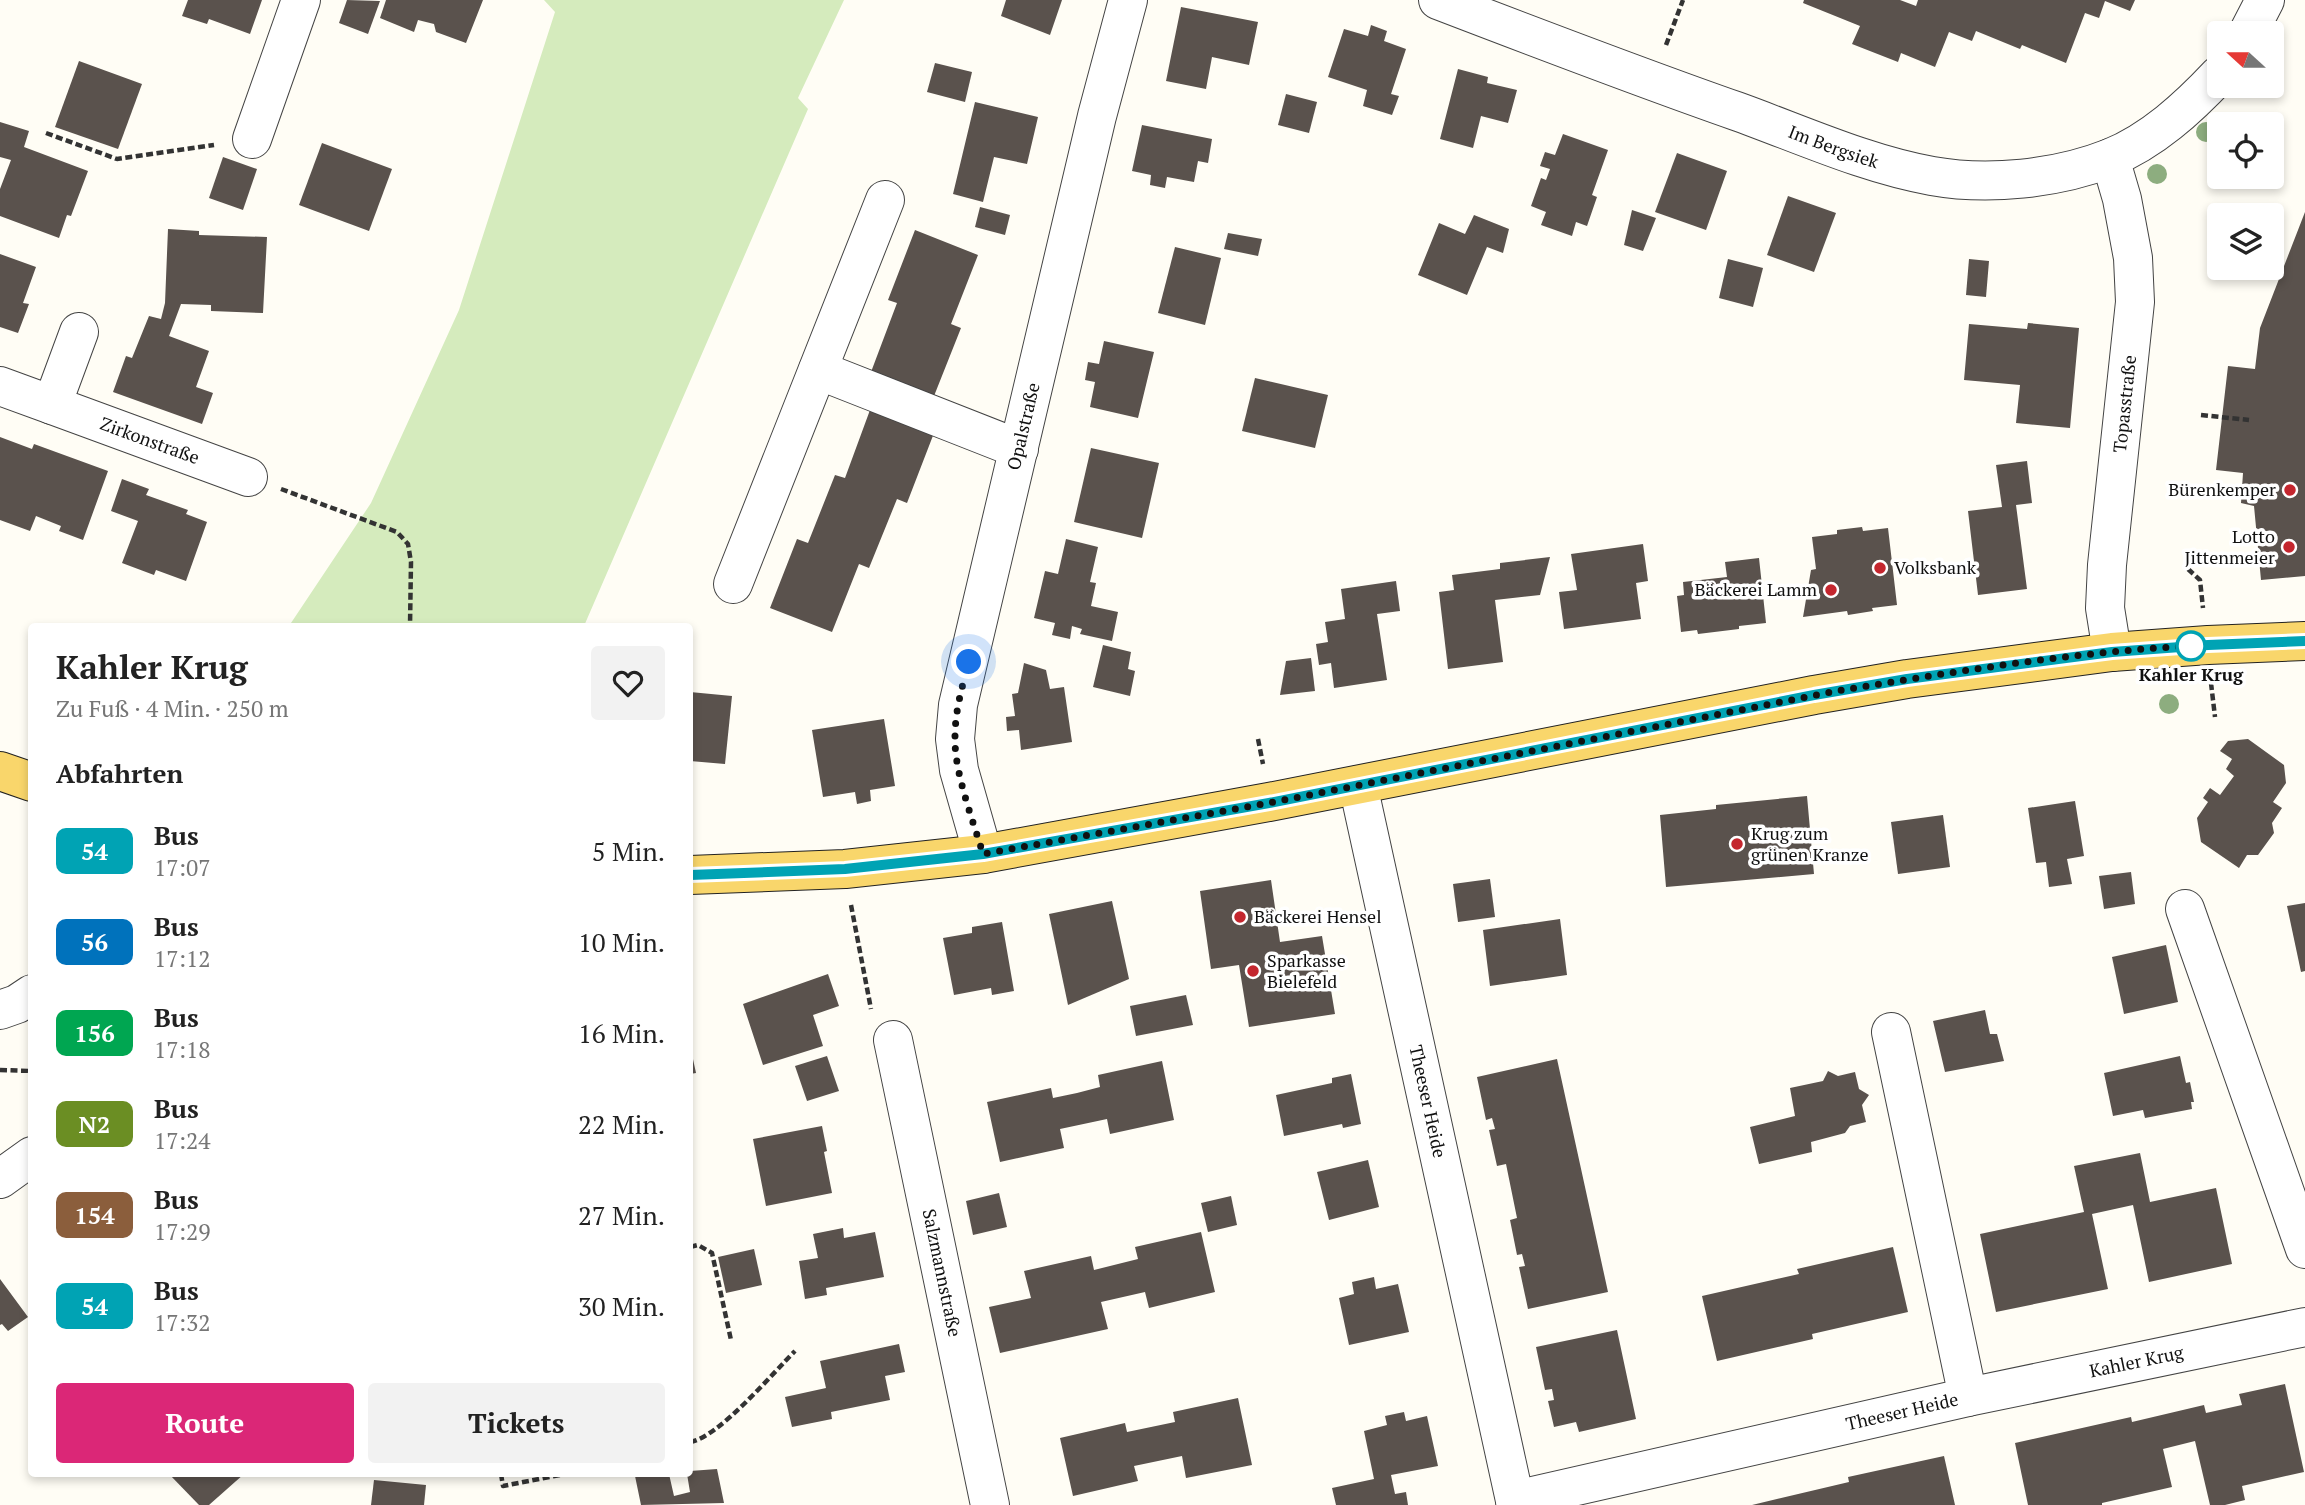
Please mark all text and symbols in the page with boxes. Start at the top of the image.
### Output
north arrow [2207,21,2284,98]
map controls [2207,21,2284,280]
button: locate [2207,112,2284,189]
street label: Im Bergsiek [1785,119,1883,174]
button: layers [2207,203,2284,280]
street label: Topasstraße [2107,354,2141,454]
street label: Opalstraße [1001,380,1045,472]
street label: Zirkonstraße [97,411,203,469]
place label: Bürenkemper [2168,477,2276,501]
marker: Bürenkemper [2282,482,2298,498]
place label: Lotto Jittenmeier [2184,524,2275,569]
marker: Lotto Jittenmeier [2281,539,2297,555]
place label: Volksbank [1894,555,1977,579]
marker: Volksbank [1872,560,1888,576]
place label: Bäckerei Lamm [1695,577,1817,601]
marker: Bäckerei Lamm [1823,582,1839,598]
marker: Kahler Krug [2176,631,2206,661]
your location [951,644,986,679]
text: Kahler Krug [56,645,248,688]
button: heart [591,646,665,720]
place label: Kahler Krug [2139,662,2244,686]
text: Zu Fuß · 4 Min. · 250 m [56,693,289,724]
text: Abfahrten [56,756,183,790]
text: Bus [154,818,199,852]
place label: Krug zum grünen Kranze [1751,821,1868,866]
text: 5 Min. [592,834,665,868]
text: 54 [81,835,108,867]
marker: Krug zum grünen Kranze [1729,836,1745,852]
text: 17:07 [154,852,211,883]
place label: Bäckerei Hensel [1254,904,1382,928]
text: Bus [154,909,199,943]
marker: Bäckerei Hensel [1232,909,1248,925]
text: 10 Min. [578,925,665,959]
text: 56 [81,926,108,958]
text: 17:12 [154,943,211,974]
place label: Sparkasse Bielefeld [1267,948,1346,993]
marker: Sparkasse Bielefeld [1245,963,1261,979]
text: Bus [154,1000,199,1034]
text: 16 Min. [578,1016,665,1050]
text: 156 [74,1017,115,1049]
text: 17:18 [154,1034,211,1065]
street label: Theeser Heide [1404,1043,1452,1160]
text: Bus [154,1091,199,1125]
text: 22 Min. [578,1107,665,1141]
text: N2 [79,1108,110,1140]
text: 17:24 [154,1125,211,1156]
text: Bus [154,1182,199,1216]
text: 27 Min. [578,1198,665,1232]
text: 154 [74,1199,115,1231]
street label: Salzmannstraße [918,1207,968,1339]
text: 17:29 [154,1216,211,1247]
text: Bus [154,1273,199,1307]
text: 30 Min. [578,1289,665,1323]
text: 54 [81,1290,108,1322]
text: 17:32 [154,1307,211,1338]
street label: Kahler Krug [2087,1339,2186,1382]
button: Route [56,1383,354,1463]
button: Tickets [368,1383,665,1463]
street label: Theeser Heide [1843,1387,1960,1435]

